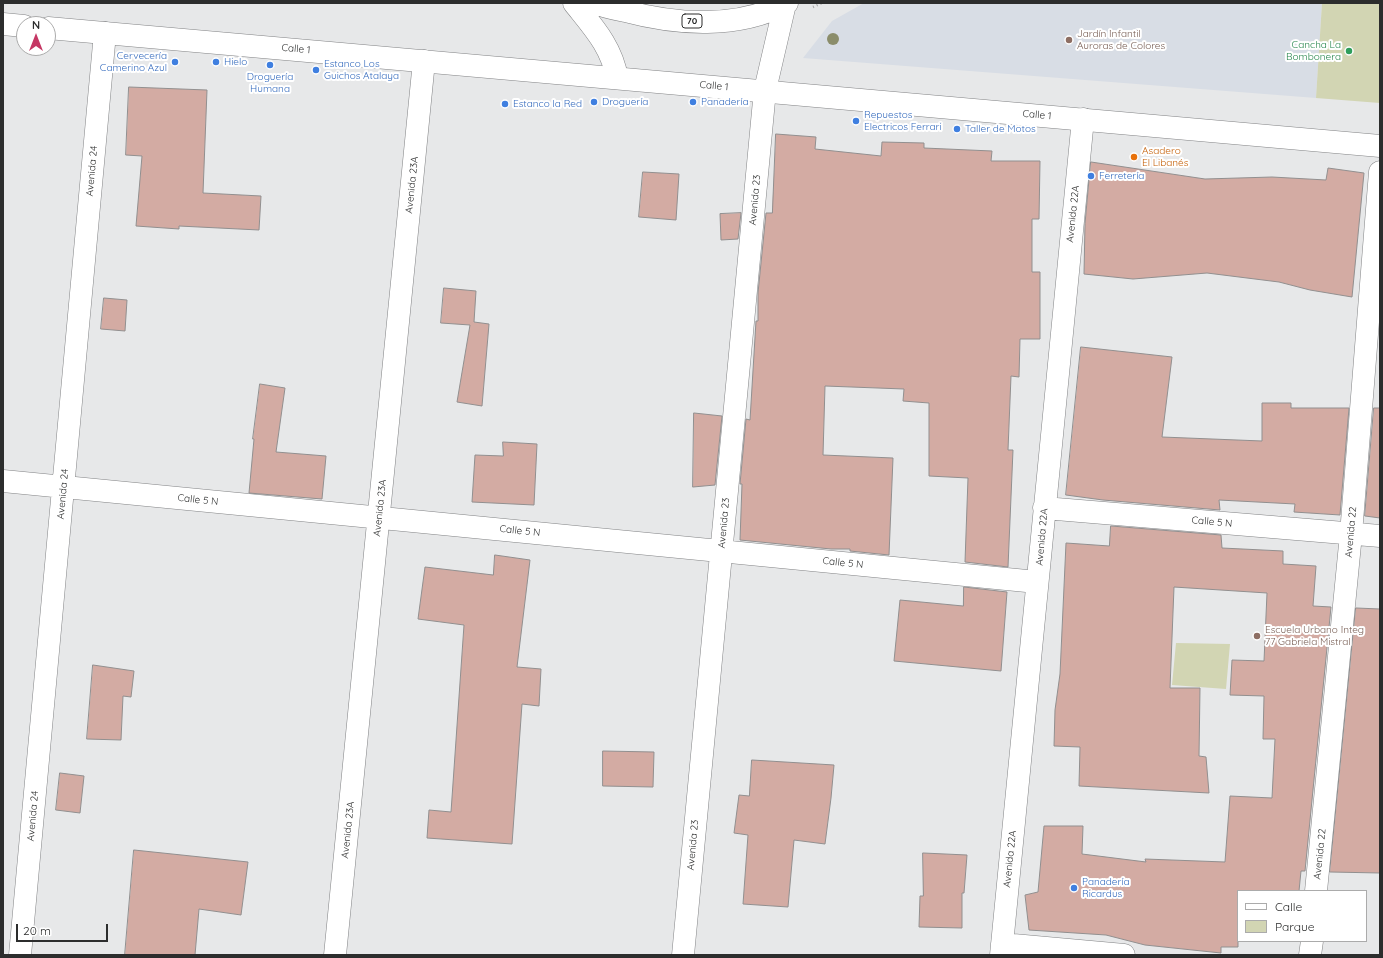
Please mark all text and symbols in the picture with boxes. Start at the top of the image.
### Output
road number: 70 [682,14,702,28]
north arrow [16,16,56,56]
text: N [32,18,40,32]
place label: Jardín Infantil Auroras de Colores [1077,28,1165,52]
marker: Jardín Infantil Auroras de Colores [1064,35,1074,45]
place label: Cancha La Bombonera [1286,39,1341,62]
street label: Calle 1 [281,42,311,56]
marker: Cancha La Bombonera [1344,46,1354,56]
place label: Cervecería Camerino Azul [100,50,167,74]
place label: Hielo [224,56,247,68]
marker: Cervecería Camerino Azul [170,57,180,67]
marker: Hielo [211,57,221,67]
place label: Estanco Los Guichos Atalaya [324,58,399,82]
marker: Droguería Humana [265,60,275,70]
marker: Estanco Los Guichos Atalaya [311,65,321,75]
place label: Droguería Humana [247,71,293,94]
street label: Calle 1 [699,79,729,93]
place label: Droguería [602,96,648,108]
place label: Panadería [701,96,749,108]
marker: Droguería [589,97,599,107]
marker: Panadería [688,97,698,107]
place label: Estanco la Red [513,98,582,110]
marker: Estanco la Red [500,99,510,109]
street label: Calle 1 [1022,108,1052,122]
place label: Repuestos Electricos Ferrari [864,109,942,132]
marker: Repuestos Electricos Ferrari [851,116,861,126]
place label: Taller de Motos [965,123,1036,135]
marker: Taller de Motos [952,124,962,134]
street label: Avenida 24 [84,145,100,197]
place label: Asadero El Libanés [1142,145,1188,168]
marker: Asadero El Libanés [1129,152,1139,162]
street label: Avenida 23A [403,156,421,214]
place label: Ferretería [1099,170,1144,182]
marker: Ferretería [1086,171,1096,181]
street label: Avenida 23 [747,174,763,226]
street label: Avenida 22A [1064,185,1082,243]
street label: Avenida 24 [55,468,71,520]
street label: Avenida 23A [371,479,389,537]
street label: Calle 5 N [177,492,219,508]
street label: Avenida 23 [716,497,732,549]
street label: Avenida 22 [1343,506,1359,558]
street label: Avenida 22A [1034,508,1050,566]
street label: Calle 5 N [1191,514,1233,530]
street label: Calle 5 N [499,523,541,539]
street label: Calle 5 N [822,555,864,571]
place label: Escuela Urbano Integ 77 Gabriela Mistral [1265,624,1364,648]
marker: Escuela Urbano Integ 77 Gabriela Mistral [1252,631,1262,641]
street label: Avenida 24 [25,790,41,842]
street label: Avenida 23A [339,801,357,859]
street label: Avenida 23 [685,819,701,871]
street label: Avenida 22 [1311,828,1329,880]
street label: Avenida 22A [1001,830,1019,888]
place label: Panadería Ricardus [1082,876,1130,900]
marker: Panadería Ricardus [1069,883,1079,893]
legend [1237,890,1367,942]
text: Calle [1275,899,1302,914]
scale bar [18,916,110,942]
text: Parque [1275,919,1315,934]
text: 20 m [23,923,51,938]

